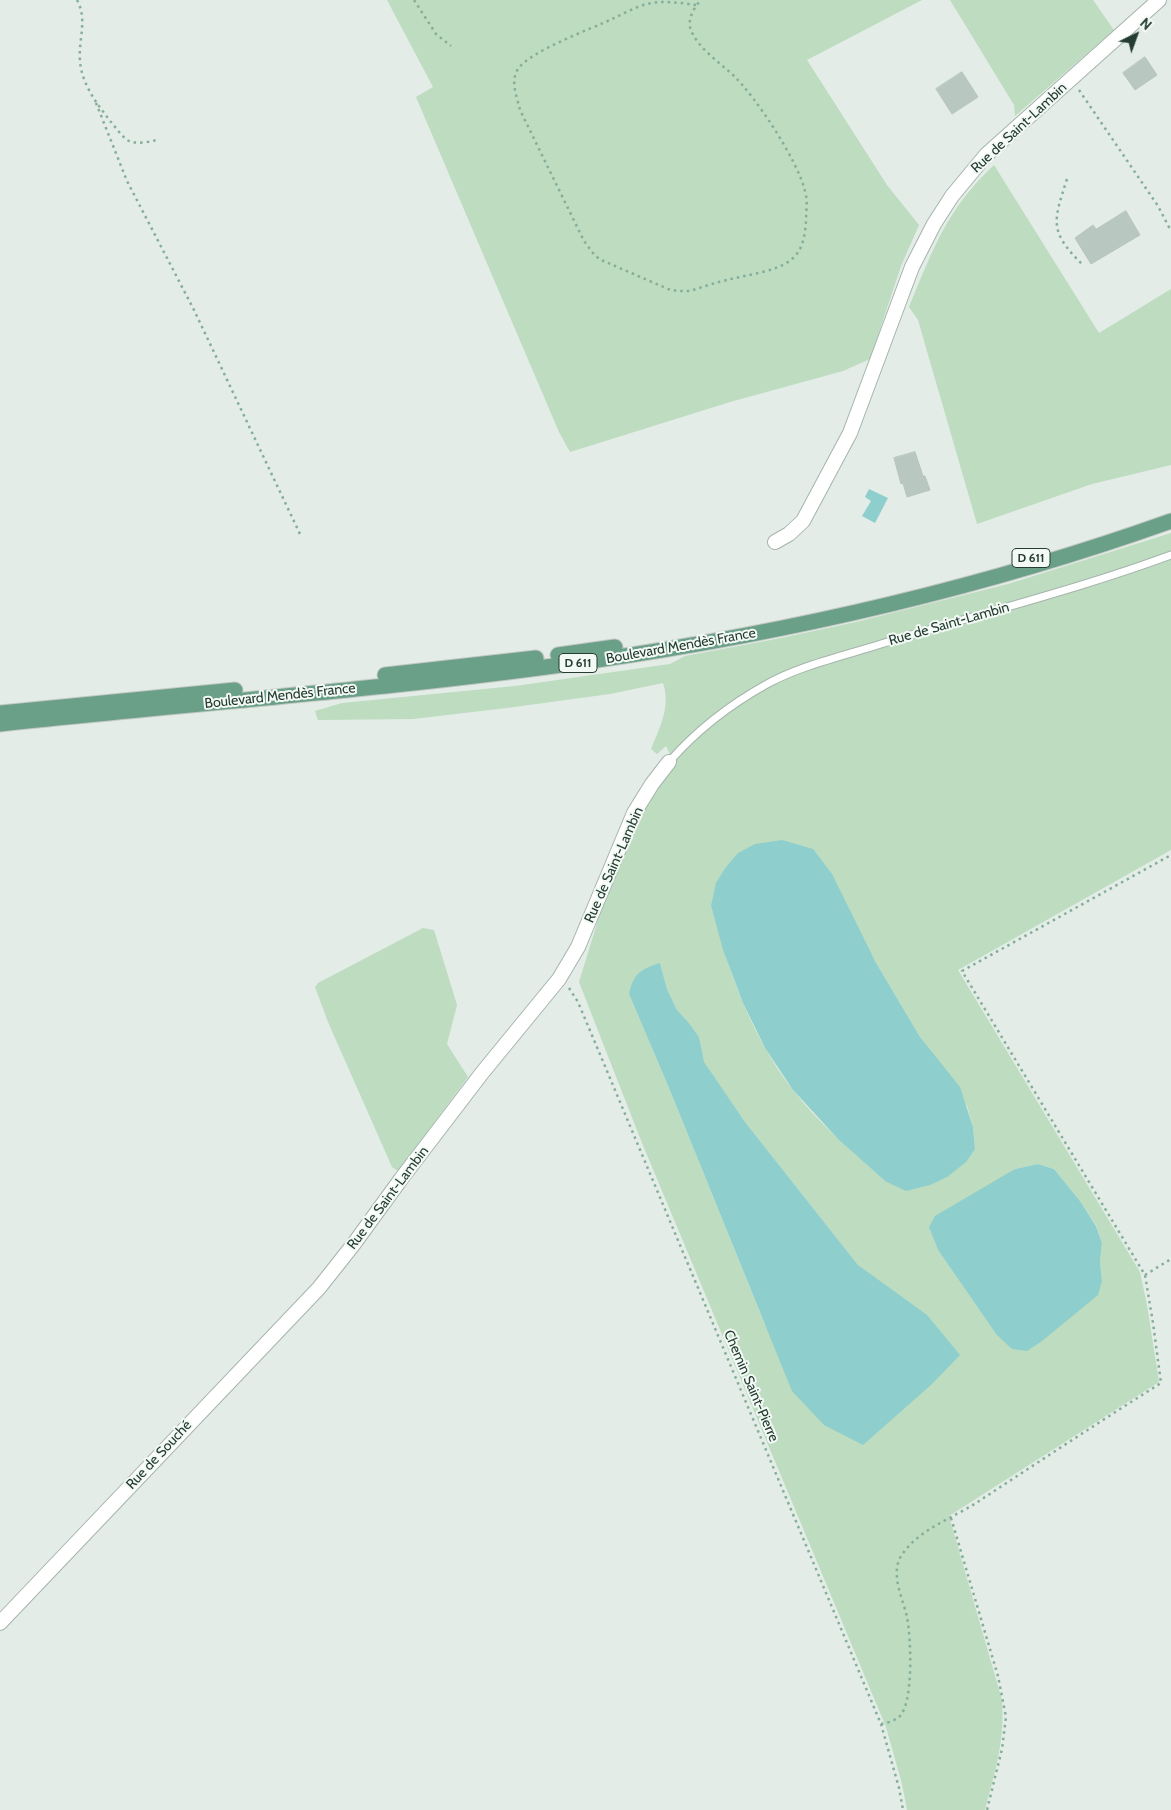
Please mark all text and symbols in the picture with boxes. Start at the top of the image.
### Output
north arrow [1111,10,1161,60]
text: N [1136,14,1156,34]
street label: Rue de Saint-Lambin [968,79,1070,177]
road number: D 611 [1012,548,1050,568]
street label: Rue de Saint-Lambin [887,599,1011,649]
street label: Boulevard Mendès France [605,625,757,667]
road number: D 611 [559,654,597,672]
street label: Boulevard Mendès France [204,680,356,712]
street label: Rue de Saint-Lambin [581,805,647,925]
street label: Rue de Saint-Lambin [344,1143,432,1253]
street label: Chemin Saint-Pierre [720,1328,782,1444]
street label: Rue de Souché [123,1417,195,1493]

